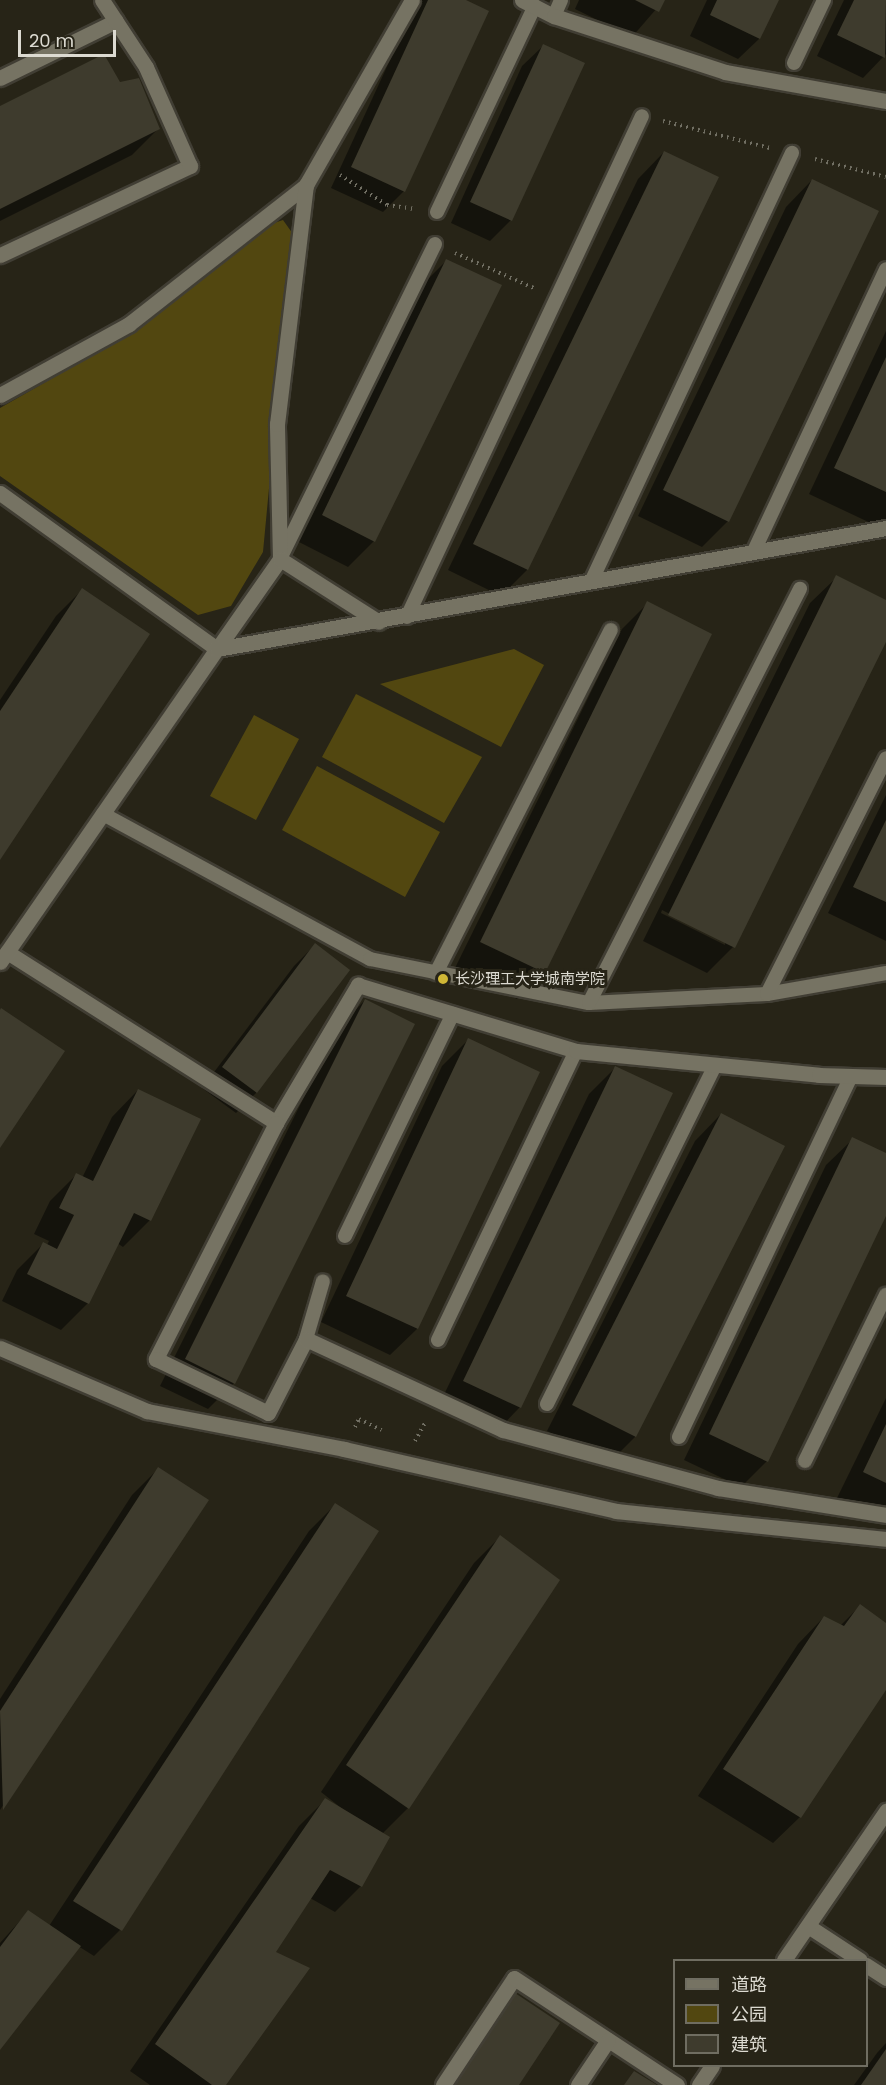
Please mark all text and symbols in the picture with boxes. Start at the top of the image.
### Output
scale bar [21,18,118,56]
text: 20 m [29,28,74,53]
place label: 长沙理工大学城南学院 [455,970,605,988]
marker: 长沙理工大学城南学院 [436,972,450,986]
legend [673,1959,868,2067]
text: 道路 [731,1972,767,1997]
text: 公园 [731,2002,767,2027]
text: 建筑 [731,2032,767,2057]

